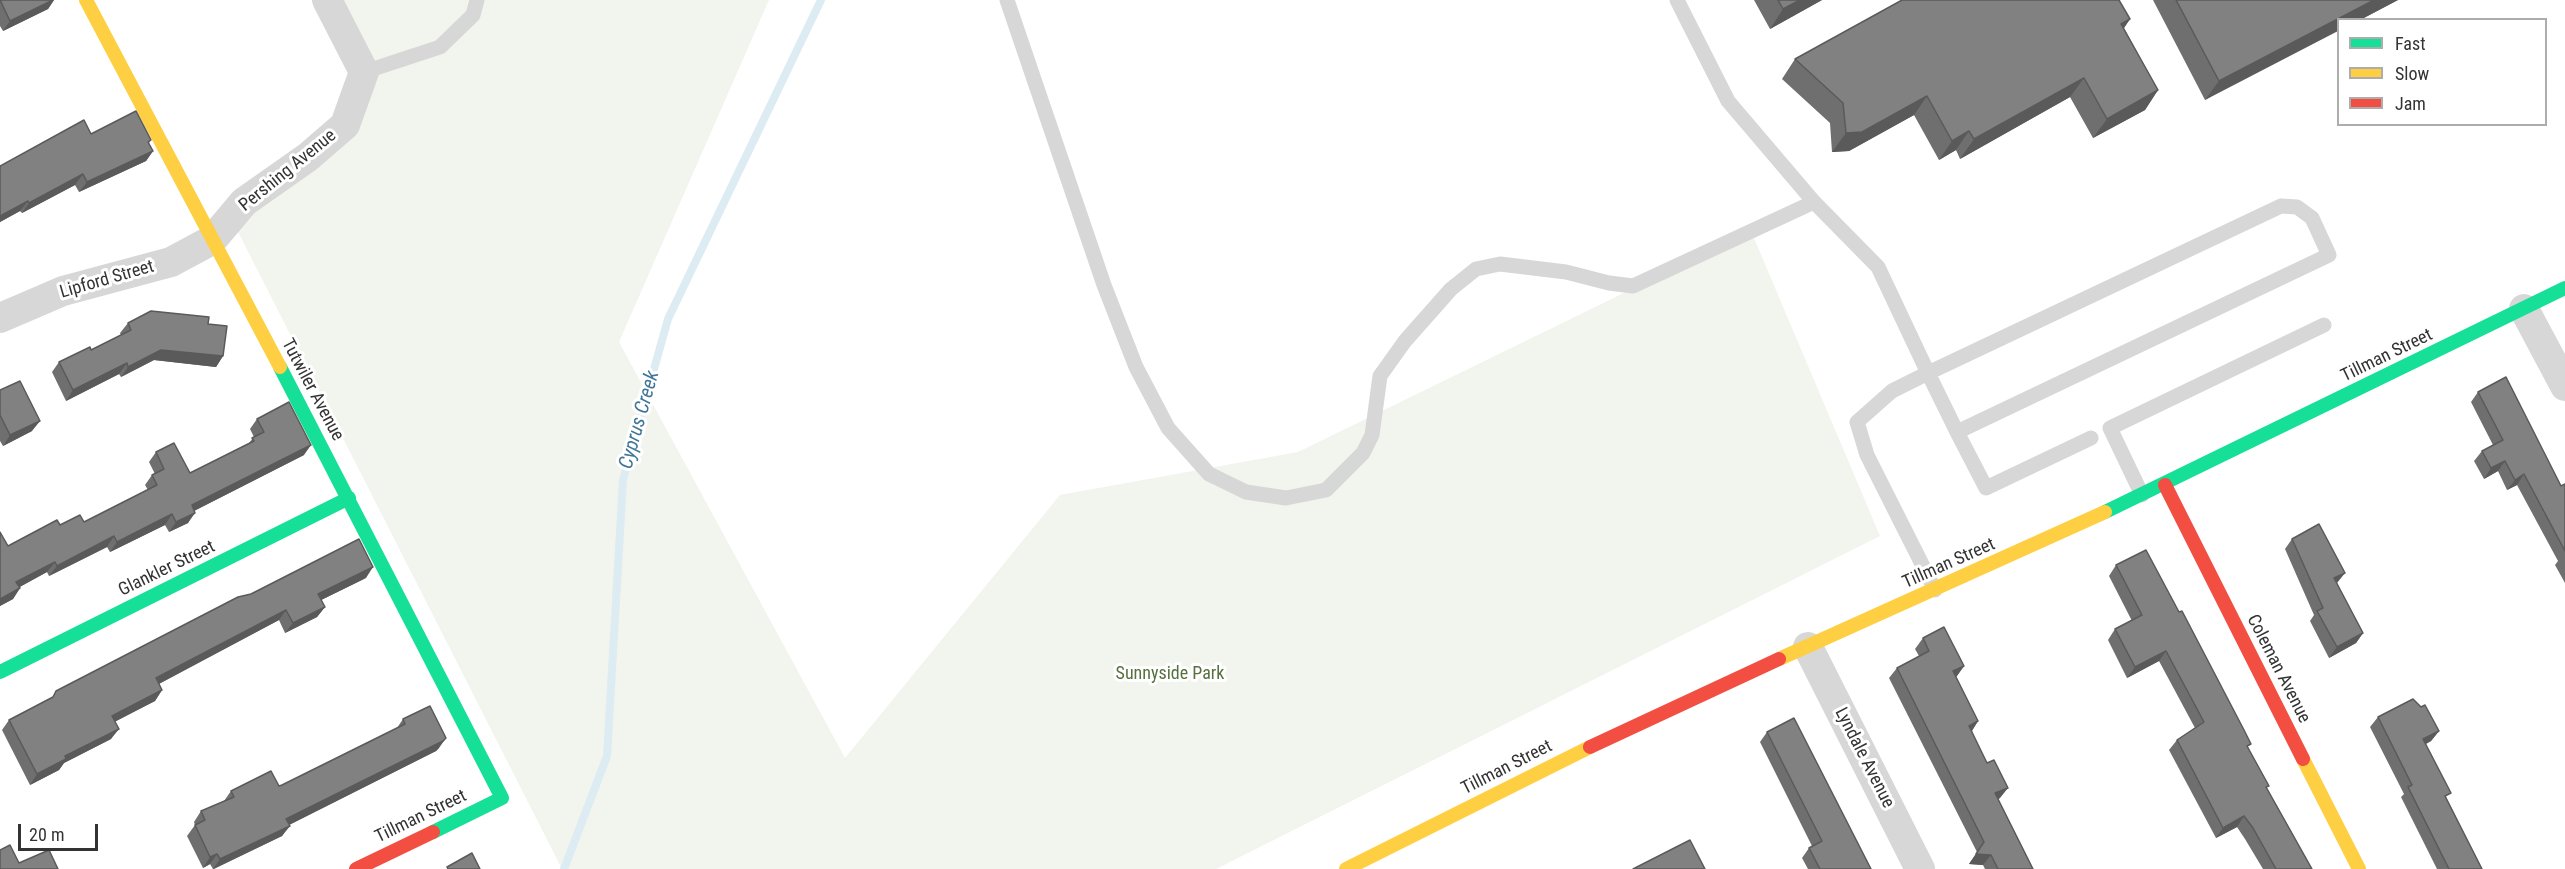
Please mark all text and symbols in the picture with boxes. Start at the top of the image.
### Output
legend [2337,18,2547,126]
text: Fast [2395,33,2426,54]
text: Slow [2395,63,2429,84]
text: Jam [2395,93,2426,114]
street label: Pershing Avenue [235,125,341,217]
street label: Lipford Street [57,256,157,304]
street label: Tillman Street [2338,325,2436,387]
street label: Tutwiler Avenue [276,335,348,445]
water label: Cyprus Creek [615,368,665,472]
street label: Tillman Street [1899,534,1999,594]
street label: Glankler Street [115,536,219,602]
street label: Coleman Avenue [2241,611,2315,727]
park label: Sunnyside Park [1116,663,1224,685]
street label: Lyndale Avenue [1829,704,1899,812]
street label: Tillman Street [1458,736,1556,800]
street label: Tillman Street [372,786,470,848]
scale bar [21,812,100,850]
text: 20 m [29,824,64,845]

